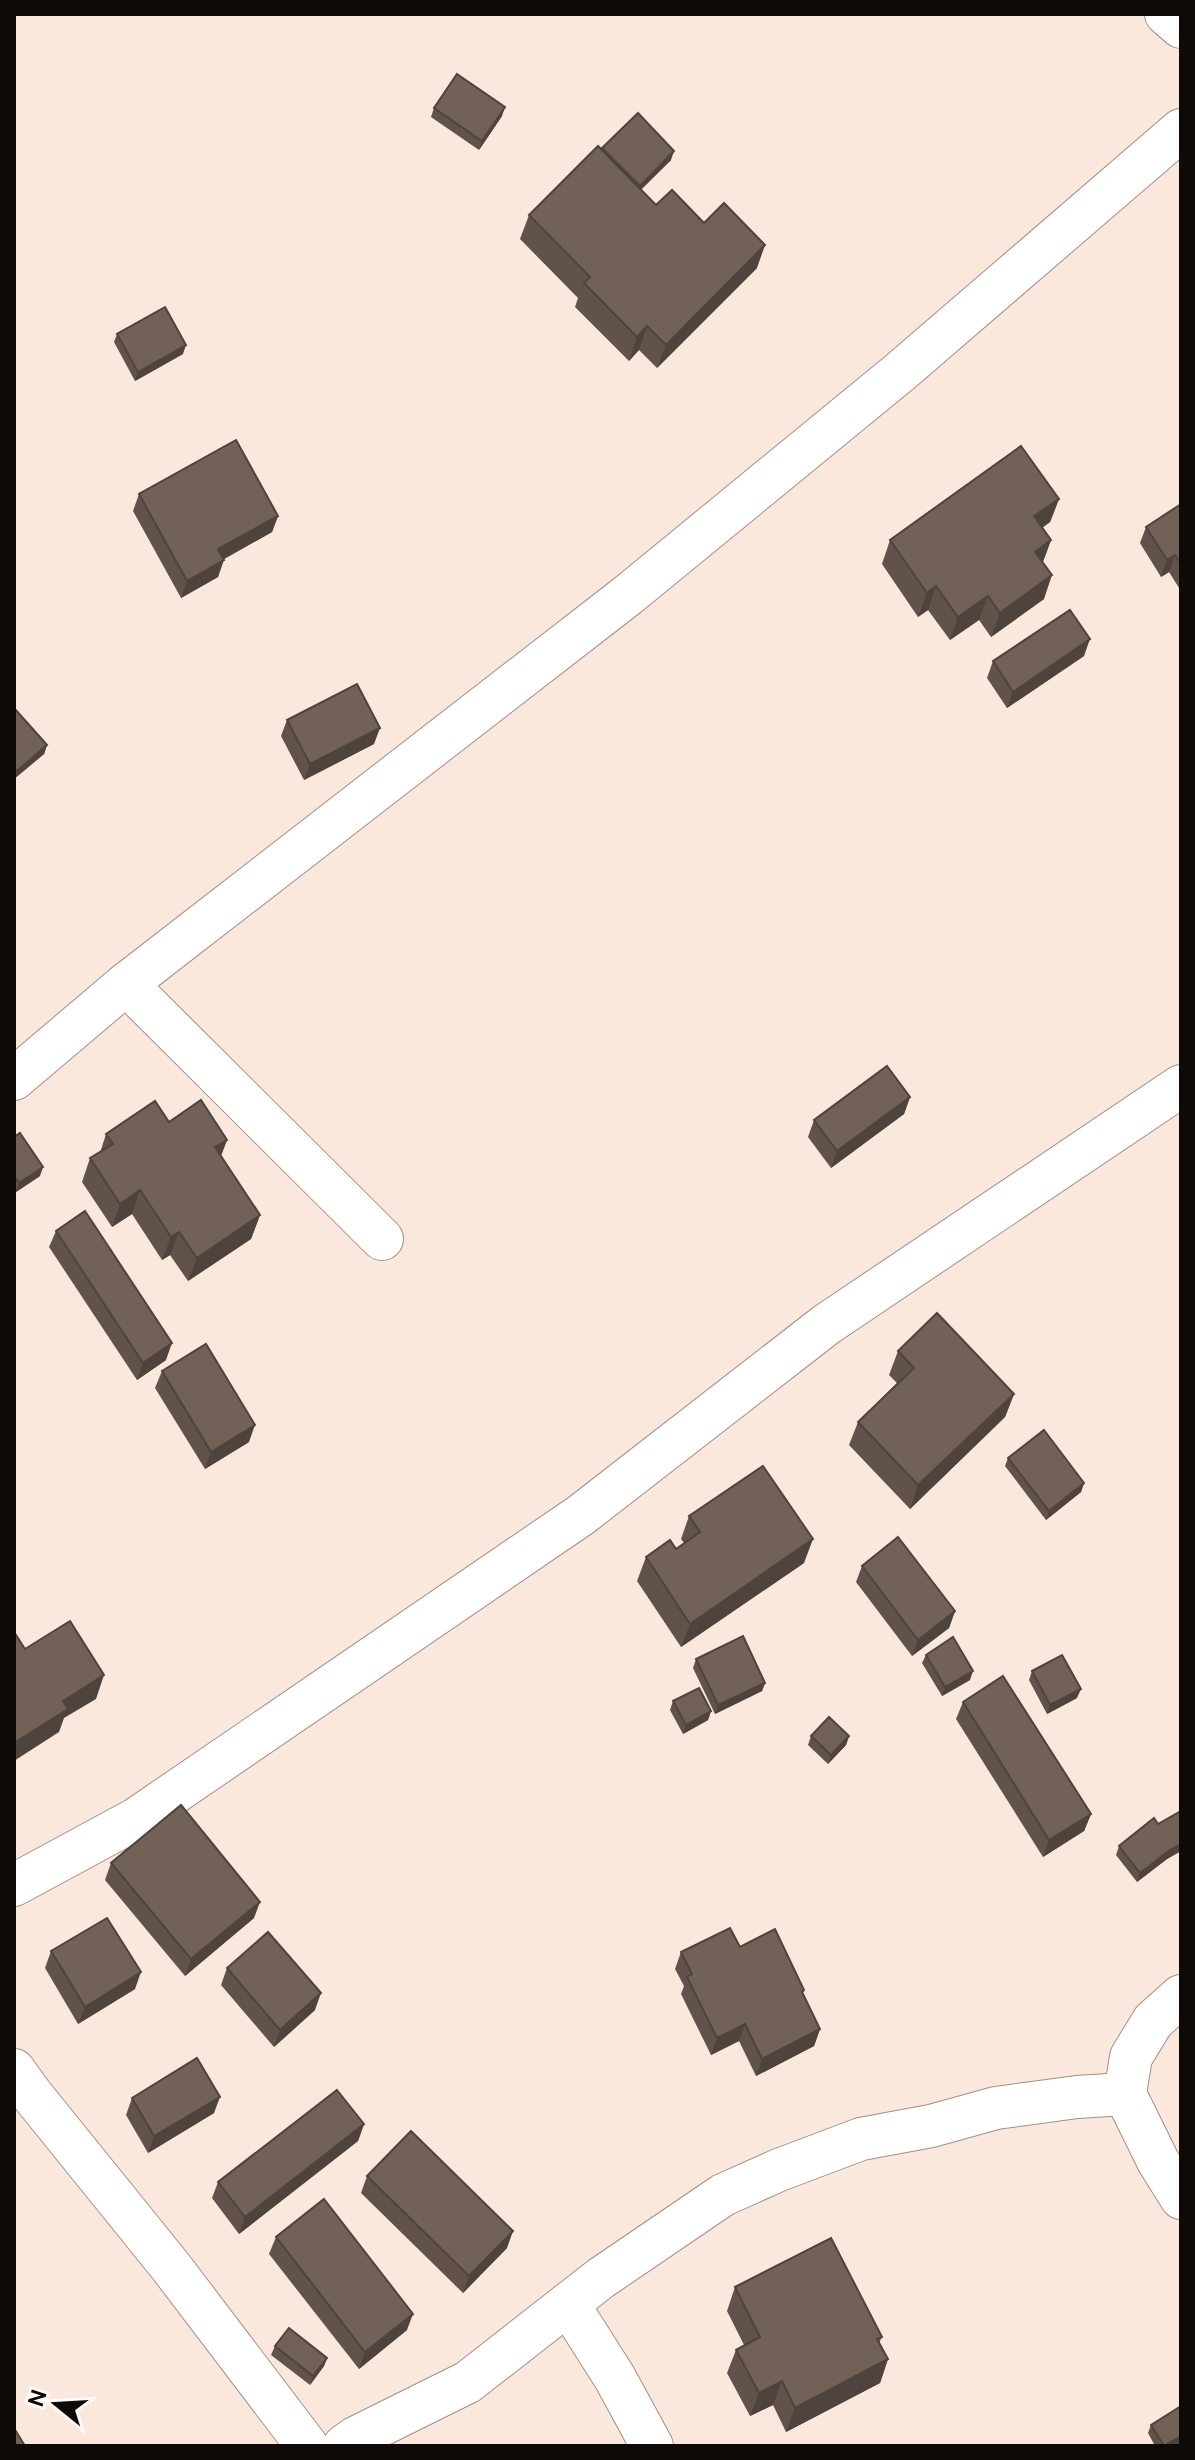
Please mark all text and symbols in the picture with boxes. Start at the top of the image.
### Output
north arrow [16,2364,96,2444]
text: N [21,2386,54,2410]

